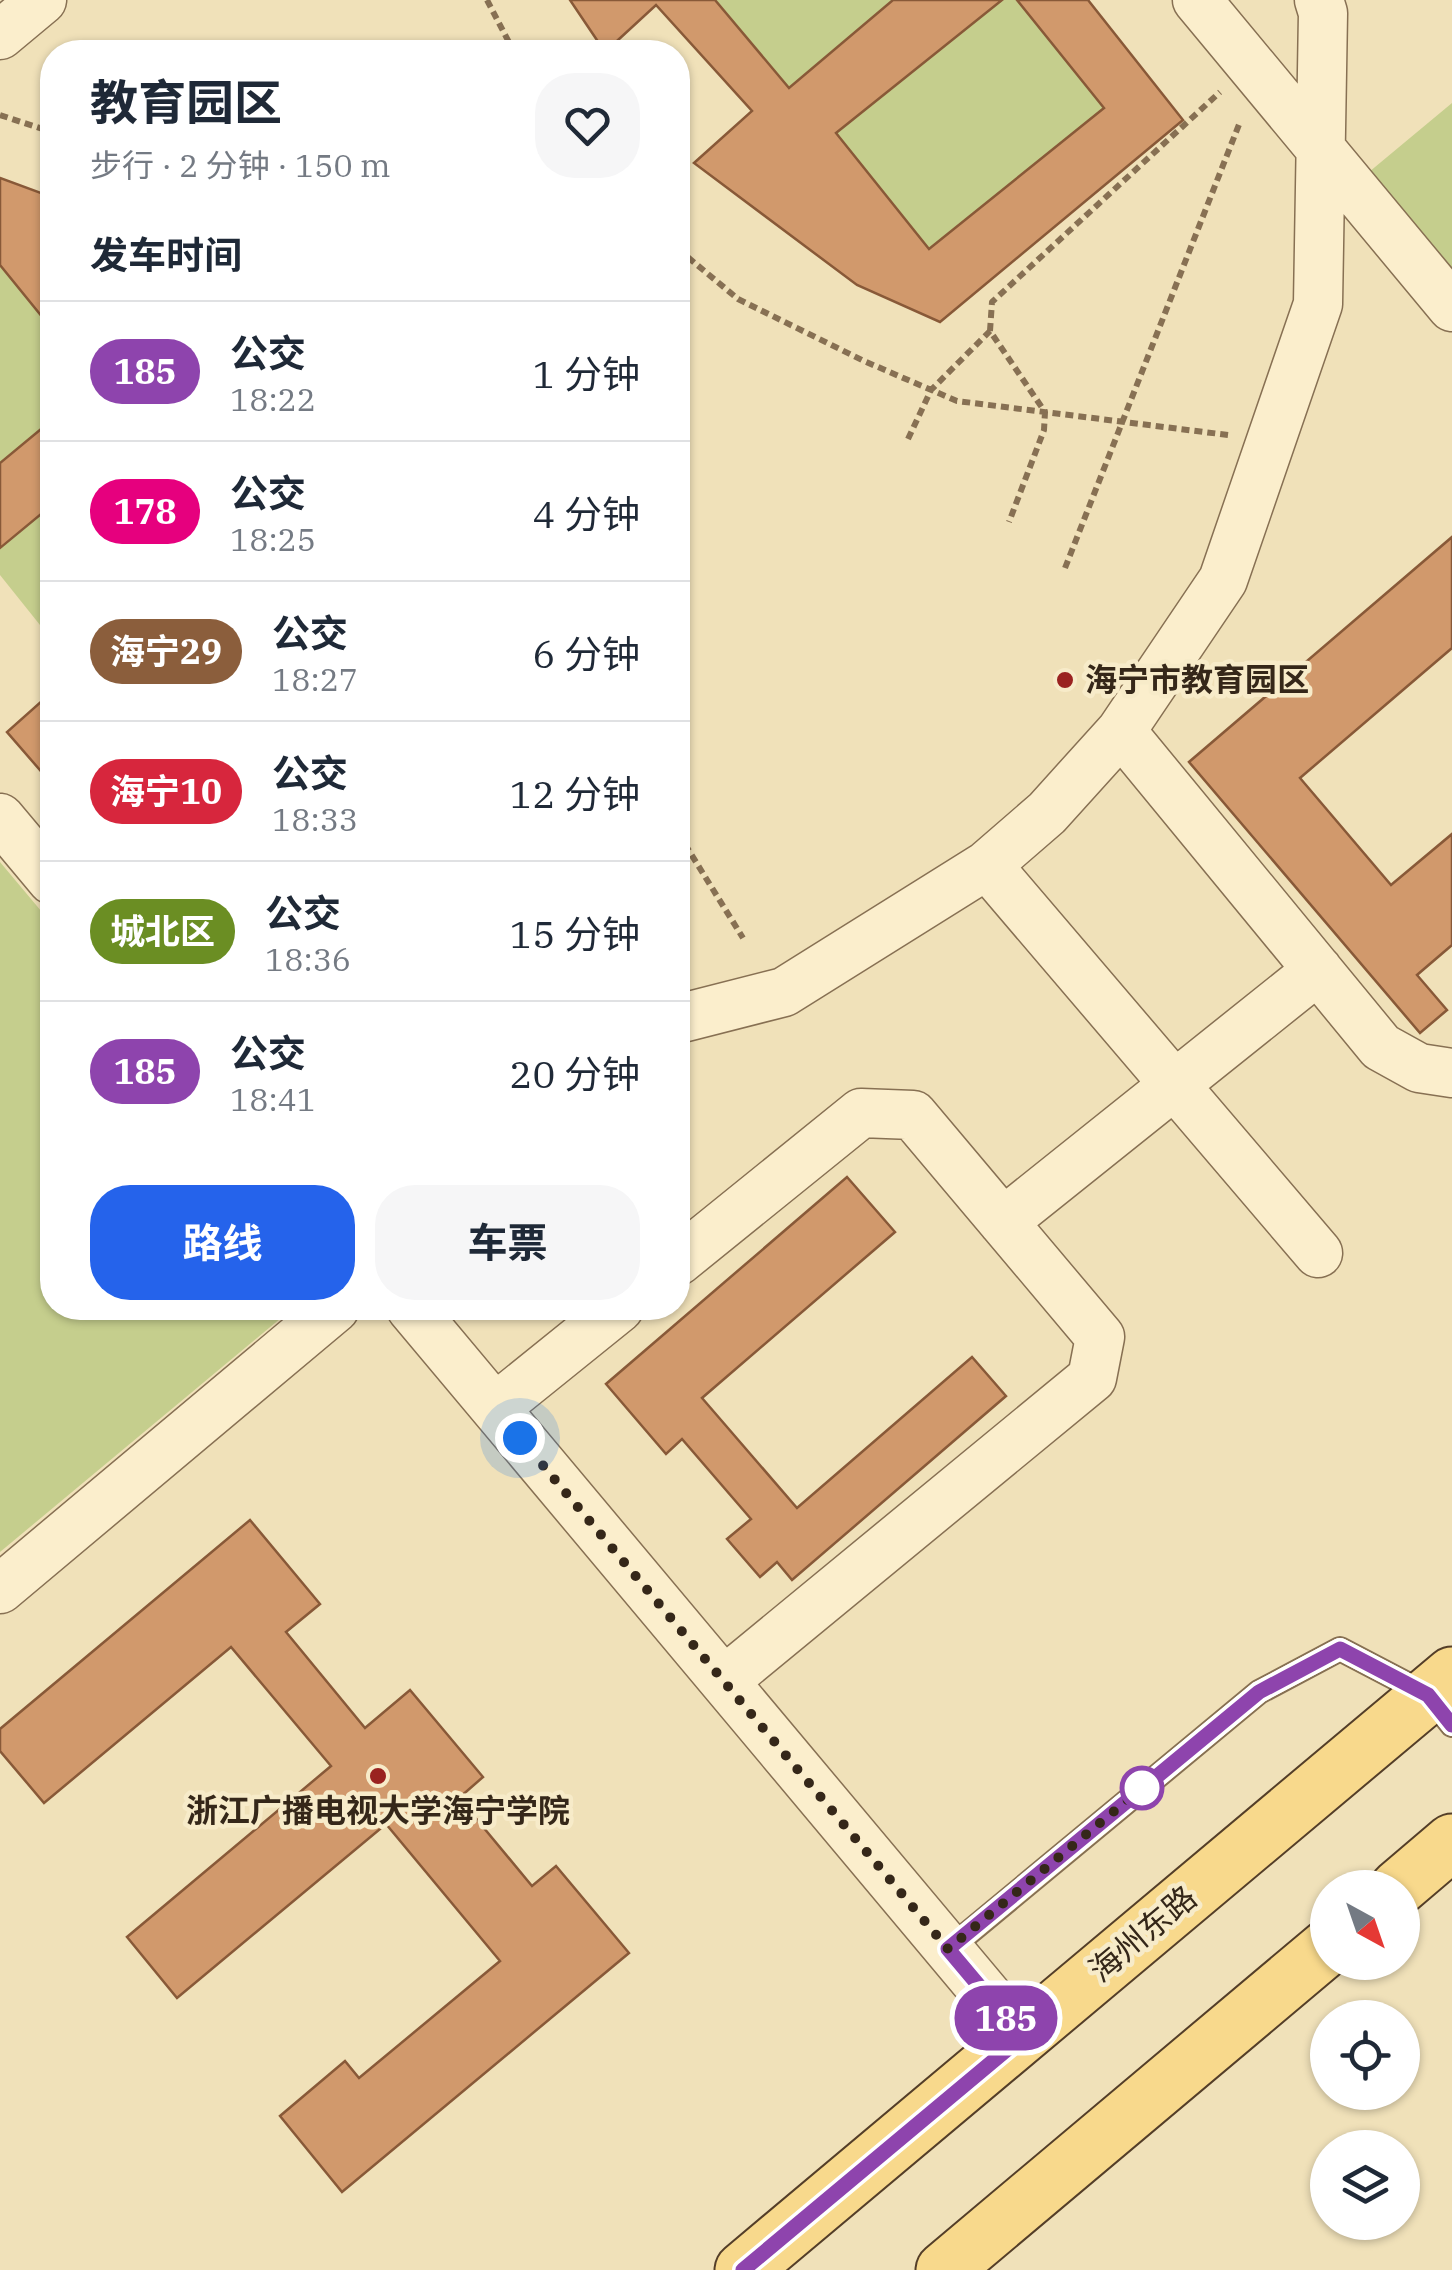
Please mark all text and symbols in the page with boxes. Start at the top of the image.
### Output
text: 教育园区 [90,71,282,133]
button: heart [535,73,640,178]
text: 步行 · 2 分钟 · 150 m [90,144,391,186]
text: 发车时间 [90,230,242,279]
text: 公交 [230,328,306,377]
text: 185 [113,348,177,394]
text: 1 分钟 [532,349,640,398]
text: 18:22 [230,378,316,420]
text: 公交 [230,468,306,517]
text: 178 [113,488,177,534]
text: 4 分钟 [532,489,640,538]
text: 18:25 [230,518,316,560]
text: 公交 [272,608,348,657]
text: 海宁29 [110,628,222,674]
text: 6 分钟 [532,629,640,678]
text: 18:27 [272,658,358,700]
place label: 海宁市教育园区 [1085,658,1309,700]
marker: 海宁市教育园区 [1054,669,1076,691]
text: 公交 [272,748,348,797]
text: 海宁10 [110,768,222,814]
text: 12 分钟 [510,769,640,818]
text: 18:33 [272,798,358,840]
text: 公交 [265,888,341,937]
text: 城北区 [110,908,215,954]
text: 15 分钟 [510,909,640,958]
text: 18:36 [265,938,351,980]
text: 公交 [230,1028,306,1077]
text: 185 [113,1048,177,1094]
text: 20 分钟 [510,1049,640,1098]
text: 18:41 [230,1078,316,1120]
button: 路线 [90,1185,355,1300]
button: 车票 [375,1185,640,1300]
your location [495,1413,545,1463]
marker: 浙江广播电视大学海宁学院 [367,1765,389,1787]
unlabelled marker [1121,1767,1163,1809]
place label: 浙江广播电视大学海宁学院 [186,1789,570,1831]
north arrow [1310,1870,1420,1980]
map controls [1310,1870,1420,2240]
street label: 海州东路 [1080,1876,1205,1990]
line badge: 185 [948,1986,1064,2050]
text: 185 [974,1995,1038,2041]
button: locate [1310,2000,1420,2110]
button: layers [1310,2130,1420,2240]

